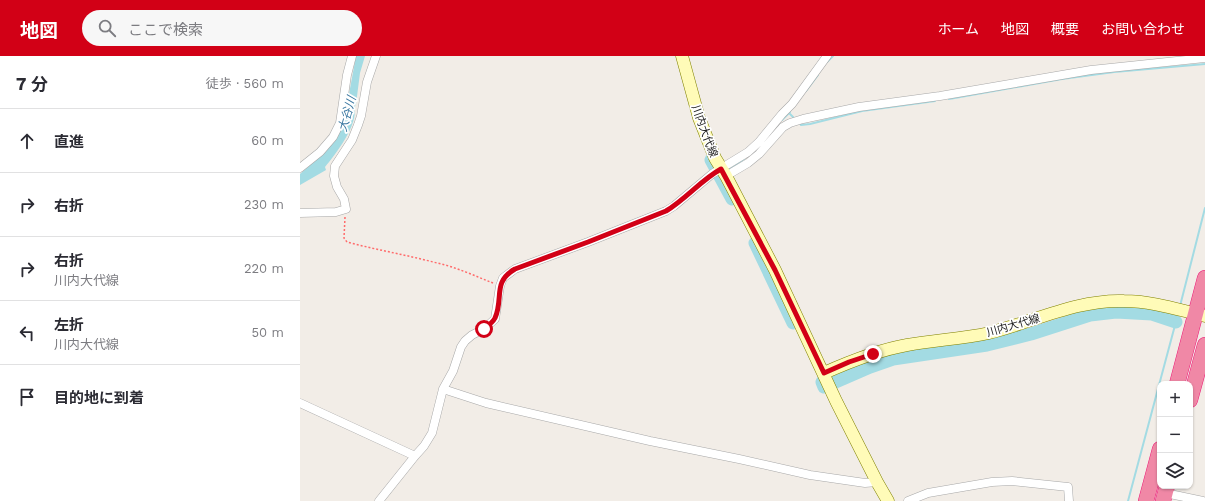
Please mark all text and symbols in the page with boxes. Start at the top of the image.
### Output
search box [82,10,362,46]
icon: search [96,17,118,39]
text: 地図 [20,19,58,42]
text: ここで検索 [128,21,203,39]
text: ホーム [937,21,979,37]
text: 地図 [1001,21,1029,37]
text: 概要 [1051,21,1079,37]
text: お問い合わせ [1101,21,1185,37]
text: 7 分 [16,74,48,94]
text: 徒歩 · 560 m [206,76,284,91]
water label: 大谷川 [335,93,359,133]
street label: 川内大代線 [689,103,720,159]
icon: ahead [16,130,38,152]
text: 直進 [54,133,84,151]
text: 60 m [251,133,284,148]
icon: right [16,194,38,216]
text: 右折 [54,197,84,215]
text: 230 m [244,197,284,212]
text: 右折 [54,252,84,270]
icon: right [16,258,38,280]
text: 220 m [244,261,284,276]
text: 川内大代線 [54,273,119,288]
street label: 川内大代線 [985,312,1041,339]
text: 左折 [54,316,84,334]
route start [475,320,493,338]
icon: left [16,322,38,344]
text: 50 m [252,325,284,340]
text: 川内大代線 [54,337,119,352]
route end [864,345,882,363]
map controls [1157,381,1193,489]
button: + [1157,381,1193,417]
icon: arrive [16,386,38,408]
text: 目的地に到着 [54,389,144,407]
button: − [1157,417,1193,453]
button: layers [1157,453,1193,489]

